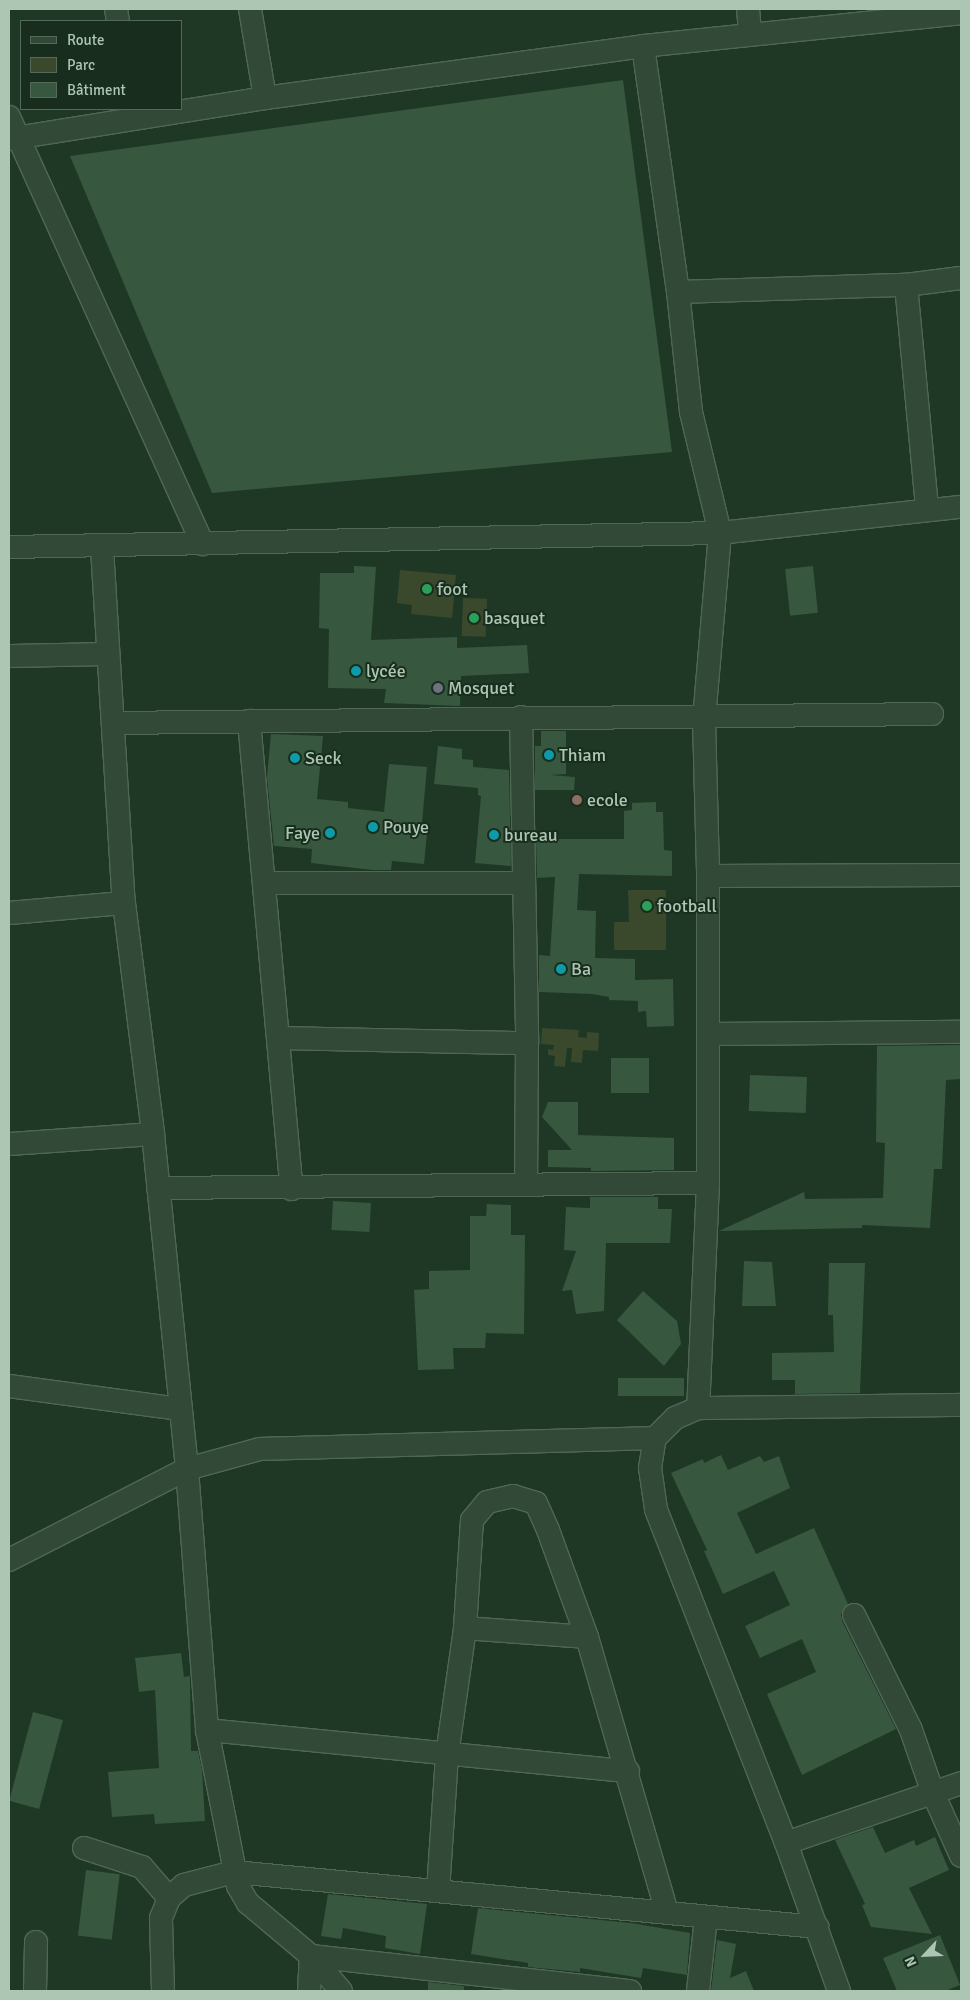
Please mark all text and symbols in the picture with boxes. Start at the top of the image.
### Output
legend [20,20,182,110]
text: Route [67,31,104,49]
text: Parc [67,56,95,74]
text: Bâtiment [67,81,126,99]
place label: foot [437,578,468,600]
marker: foot [421,583,433,595]
place label: basquet [484,607,545,629]
marker: basquet [468,612,480,624]
place label: lycée [366,660,406,682]
marker: lycée [350,665,362,677]
place label: Mosquet [448,677,514,699]
marker: Mosquet [432,682,444,694]
place label: Thiam [559,744,606,766]
place label: Seck [305,747,342,769]
marker: Thiam [543,749,555,761]
marker: Seck [289,752,301,764]
place label: ecole [587,789,628,811]
marker: ecole [571,794,583,806]
place label: Pouye [383,816,429,838]
marker: Pouye [367,821,379,833]
place label: Faye [285,822,320,844]
place label: bureau [504,824,558,846]
marker: Faye [324,827,336,839]
marker: bureau [488,829,500,841]
place label: football [657,895,717,917]
marker: football [641,900,653,912]
place label: Ba [571,958,591,980]
marker: Ba [555,963,567,975]
north arrow [900,1930,950,1980]
text: N [901,1954,921,1970]

